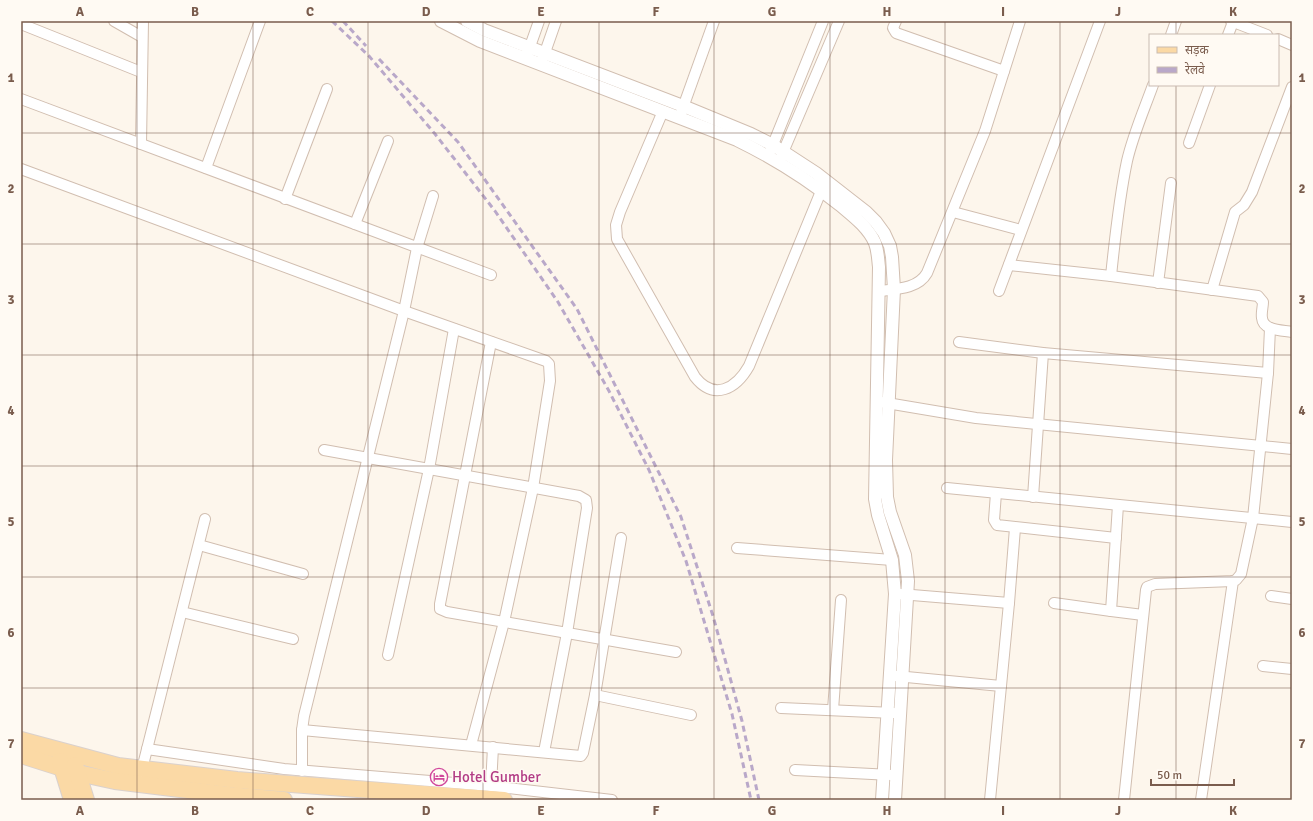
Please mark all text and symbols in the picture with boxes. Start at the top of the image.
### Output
text: A [76,4,85,20]
text: B [191,4,199,20]
text: C [306,4,314,20]
text: D [422,4,431,20]
text: E [537,4,545,20]
text: F [653,4,660,20]
text: G [768,4,776,20]
text: H [883,4,891,20]
text: I [1001,4,1005,20]
text: J [1115,4,1121,20]
text: K [1229,4,1237,20]
legend [1149,34,1279,86]
text: सड़क [1185,43,1210,58]
text: रेलवे [1185,62,1205,78]
text: 1 [7,70,15,86]
text: 1 [1298,70,1306,86]
text: 2 [7,181,15,197]
text: 2 [1298,181,1306,197]
text: 3 [7,292,15,308]
text: 3 [1298,292,1306,308]
text: 4 [7,403,15,419]
text: 4 [1298,403,1306,419]
text: 5 [7,514,15,530]
text: 5 [1298,514,1306,530]
text: 6 [7,625,15,641]
text: 6 [1298,625,1306,641]
text: 7 [7,736,15,752]
text: 7 [1298,736,1306,752]
scale bar [1151,761,1234,787]
hotel icon: Hotel Gumber [429,767,449,787]
place label: Hotel Gumber [452,768,541,786]
text: 50 m [1157,768,1182,783]
text: A [76,803,85,819]
text: B [191,803,199,819]
text: C [306,803,314,819]
text: D [422,803,431,819]
text: E [537,803,545,819]
text: F [653,803,660,819]
text: G [768,803,776,819]
text: H [883,803,891,819]
text: I [1001,803,1005,819]
text: J [1115,803,1121,819]
text: K [1229,803,1237,819]

